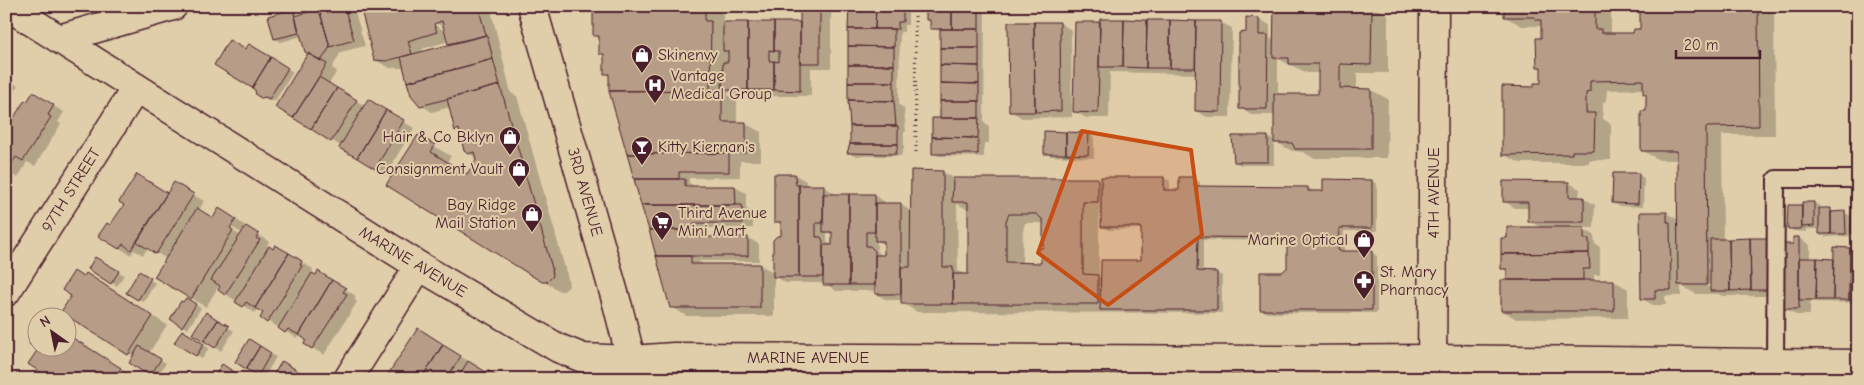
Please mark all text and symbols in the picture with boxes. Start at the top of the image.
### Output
scale bar [1676,28,1760,60]
text: 20 m [1684,36,1718,54]
shop icon: Skinenvy [630,43,654,74]
place label: Skinenvy [658,46,719,64]
place label: Vantage Medical Group [671,67,772,103]
hospital icon: Vantage Medical Group [643,73,667,104]
shop icon: Hair & Co Bklyn [498,125,522,156]
place label: Hair & Co Bklyn [382,128,494,146]
bar icon: Kitty Kiernan's [630,135,654,166]
place label: Kitty Kiernan's [658,138,755,156]
street label: 97TH STREET [38,144,104,235]
street label: 3RD AVENUE [564,146,606,239]
street label: 4TH AVENUE [1425,147,1443,239]
shop icon: Consignment Vault [507,157,531,188]
place label: Consignment Vault [376,160,503,178]
place label: Bay Ridge Mail Station [435,196,516,232]
shop icon: Bay Ridge Mail Station [520,202,544,233]
place label: Third Avenue Mini Mart [678,204,767,240]
supermarket icon: Third Avenue Mini Mart [650,210,674,241]
street label: MARINE AVENUE [356,223,470,301]
shop icon: Marine Optical [1352,228,1376,259]
place label: Marine Optical [1248,231,1348,249]
place label: St. Mary Pharmacy [1380,263,1449,299]
pharmacy icon: St. Mary Pharmacy [1352,269,1376,300]
north arrow [28,308,78,358]
text: N [37,312,54,331]
street label: MARINE AVENUE [747,349,869,367]

